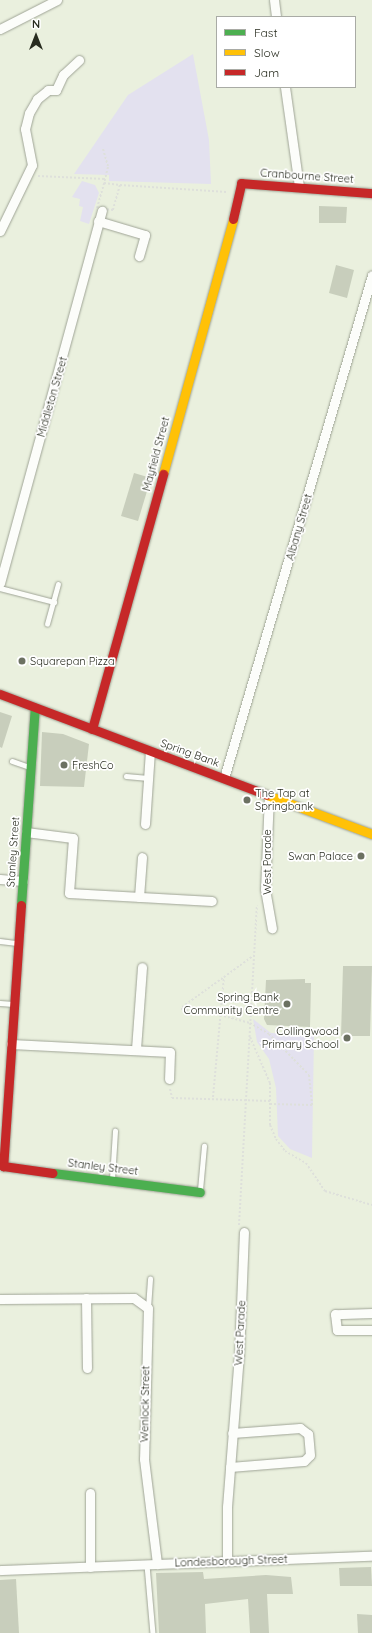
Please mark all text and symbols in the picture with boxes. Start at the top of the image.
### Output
north arrow [16,16,56,56]
legend [216,16,356,88]
text: N [32,17,40,31]
text: Fast [254,25,278,40]
text: Slow [254,45,280,60]
text: Jam [254,65,279,80]
street label: Cranbourne Street [260,166,354,186]
street label: Middleton Street [34,355,70,439]
street label: Mayfield Street [140,415,172,493]
street label: Albany Street [283,492,315,562]
place label: Squarepan Pizza [30,654,115,668]
marker: Squarepan Pizza [17,656,27,666]
street label: Spring Bank [159,736,221,770]
place label: FreshCo [72,758,114,772]
marker: FreshCo [59,760,69,770]
place label: The Tap at Springbank [255,787,313,813]
marker: The Tap at Springbank [242,795,252,805]
street label: Stanley Street [4,816,22,888]
street label: West Parade [260,829,274,895]
place label: Swan Palace [288,849,353,863]
marker: Swan Palace [356,851,366,861]
place label: Spring Bank Community Centre [183,991,279,1017]
marker: Spring Bank Community Centre [282,999,292,1009]
place label: Collingwood Primary School [262,1025,339,1051]
marker: Collingwood Primary School [342,1033,352,1043]
street label: Stanley Street [67,1156,139,1178]
street label: West Parade [232,1300,248,1366]
street label: Wenlock Street [138,1366,152,1442]
street label: Londesborough Street [174,1552,288,1570]

